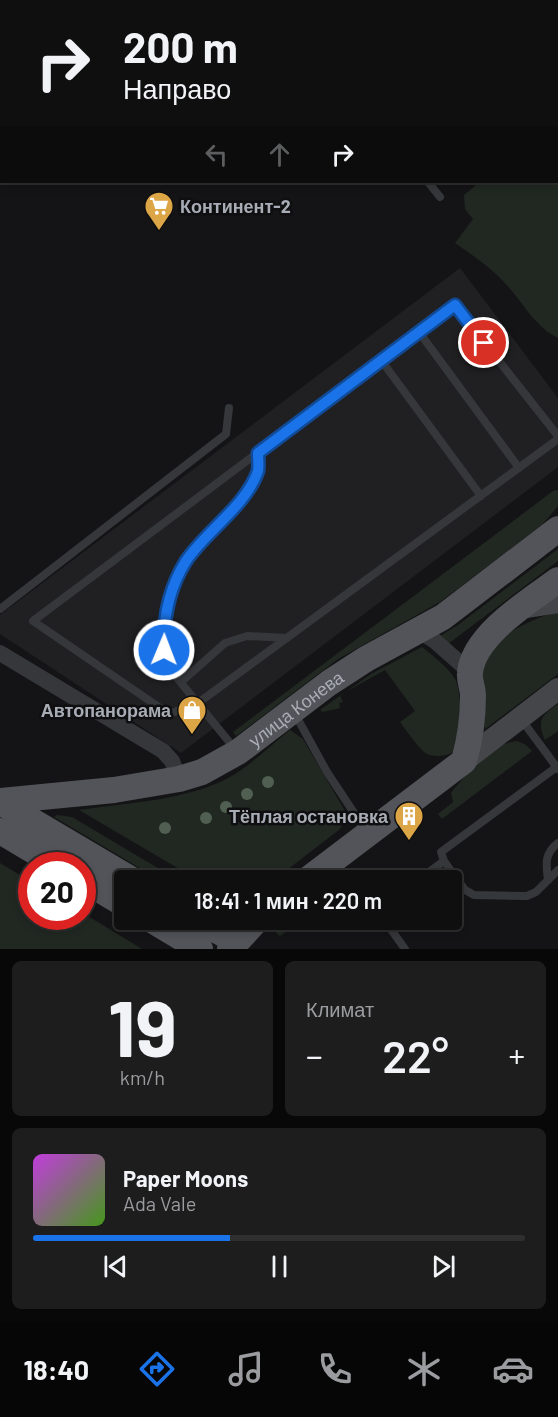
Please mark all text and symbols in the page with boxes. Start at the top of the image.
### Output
text: 200 m [123,21,238,71]
icon: right [24,24,102,102]
text: Направо [123,72,231,104]
icon: left [200,138,233,171]
icon: ahead [263,138,296,171]
icon: right [326,138,359,171]
supermarket icon: Континент-2 [143,190,175,232]
place label: Континент-2 [180,195,291,217]
pin [458,317,509,368]
icon: arrive [467,326,500,359]
position arrow [132,618,196,682]
street label: улица Конева [244,665,348,751]
shop icon: Автопанорама [176,694,208,736]
place label: Автопанорама [41,699,172,721]
building icon: Тёплая остановка [393,800,425,842]
place label: Тёплая остановка [229,805,389,827]
speed limit sign: 20 [18,852,96,930]
text: 18:41 · 1 мин · 220 m [194,887,382,913]
text: 19 [108,979,177,1073]
text: Климат [306,997,374,1021]
text: 22° [382,1028,449,1082]
text: − [306,1035,323,1075]
text: + [508,1035,525,1075]
text: km/h [120,1065,165,1089]
text: Paper Moons [123,1165,248,1191]
text: Ada Vale [123,1191,196,1215]
icon: previous [99,1250,132,1283]
icon: pause [263,1250,296,1283]
icon: next [427,1250,460,1283]
icon: directions [136,1348,178,1390]
icon: music [225,1348,267,1390]
icon: phone [314,1348,356,1390]
icon: climate [403,1348,445,1390]
icon: car [492,1348,534,1390]
text: 18:40 [24,1353,89,1385]

